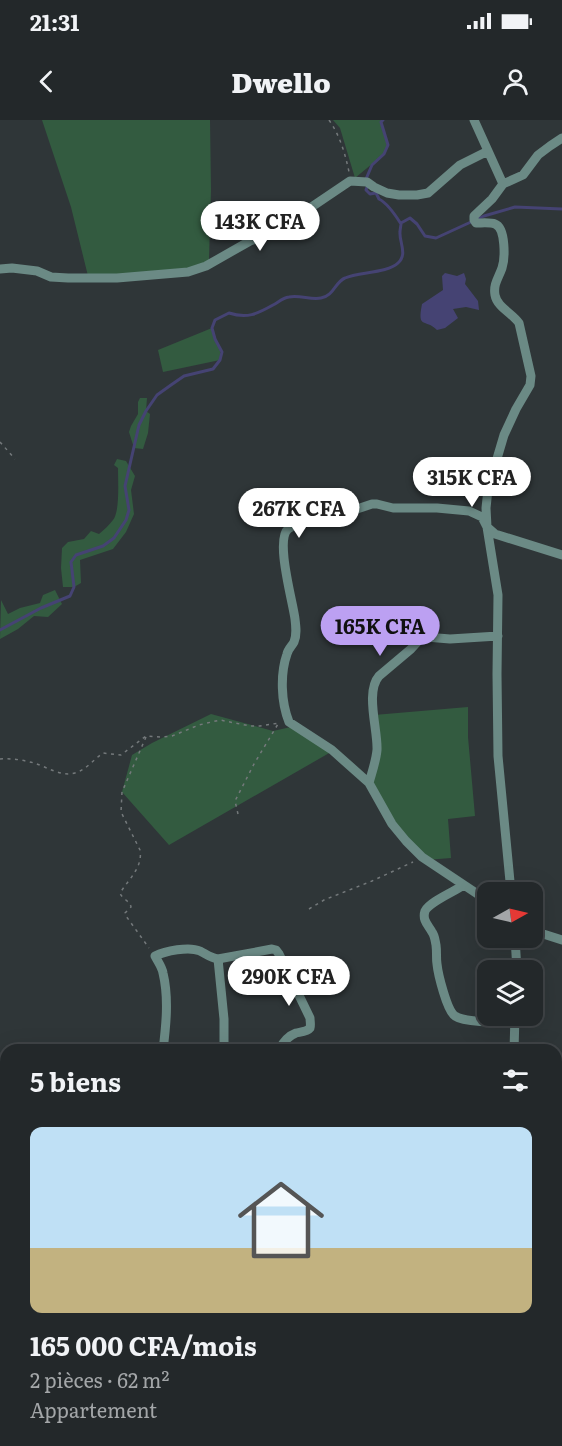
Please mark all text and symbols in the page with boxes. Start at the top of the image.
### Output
text: 21:31 [30,5,79,38]
text: Dwello [231,61,331,101]
icon: back [30,65,63,98]
icon: person [499,65,532,98]
pin: 143K CFA [198,201,322,252]
text: 143K CFA [215,205,305,235]
pin: 315K CFA [410,457,534,508]
text: 315K CFA [427,461,517,491]
pin: 267K CFA [237,488,361,539]
text: 267K CFA [252,492,346,522]
pin: 165K CFA [318,606,442,657]
text: 165K CFA [335,610,425,640]
north arrow [477,882,543,948]
map controls [477,882,543,1026]
pin: 290K CFA [227,956,351,1007]
text: 290K CFA [242,960,336,990]
button: layers [477,960,543,1026]
text: 5 biens [30,1061,121,1100]
icon: filters [499,1064,532,1097]
icon: home [227,1166,335,1274]
text: 165 000 CFA/mois [30,1325,257,1364]
text: 2 pièces · 62 m² [30,1364,169,1394]
text: Appartement [30,1394,157,1424]

